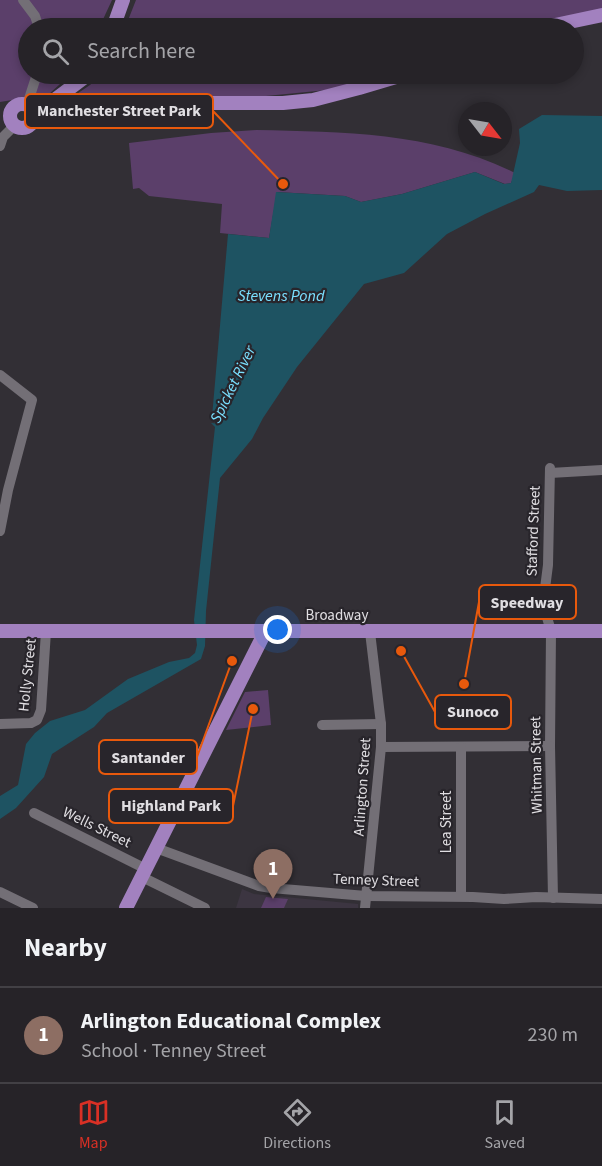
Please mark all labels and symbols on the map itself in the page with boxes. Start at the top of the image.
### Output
callout: Manchester Street Park [25,94,213,128]
text: Manchester Street Park [37,100,201,122]
north arrow [458,102,512,156]
water label: Stevens Pond [237,285,325,307]
water label: Spicket River [205,341,262,427]
street label: Stafford Street [521,485,546,577]
callout: Speedway [479,585,576,619]
text: Speedway [491,592,564,614]
street label: Broadway [306,605,368,626]
your location [263,615,292,644]
street label: Holly Street [13,638,42,713]
callout: Sunoco [435,695,511,729]
text: Sunoco [447,701,499,723]
street label: Whitman Street [525,716,548,814]
street label: Arlington Street [349,737,376,837]
callout: Santander [99,740,197,774]
text: Santander [111,747,185,769]
callout: Highland Park [109,789,233,823]
street label: Lea Street [436,791,457,853]
text: Highland Park [121,795,221,817]
street label: Wells Street [59,802,135,853]
pin: 1 [254,850,292,899]
street label: Tenney Street [333,869,419,892]

